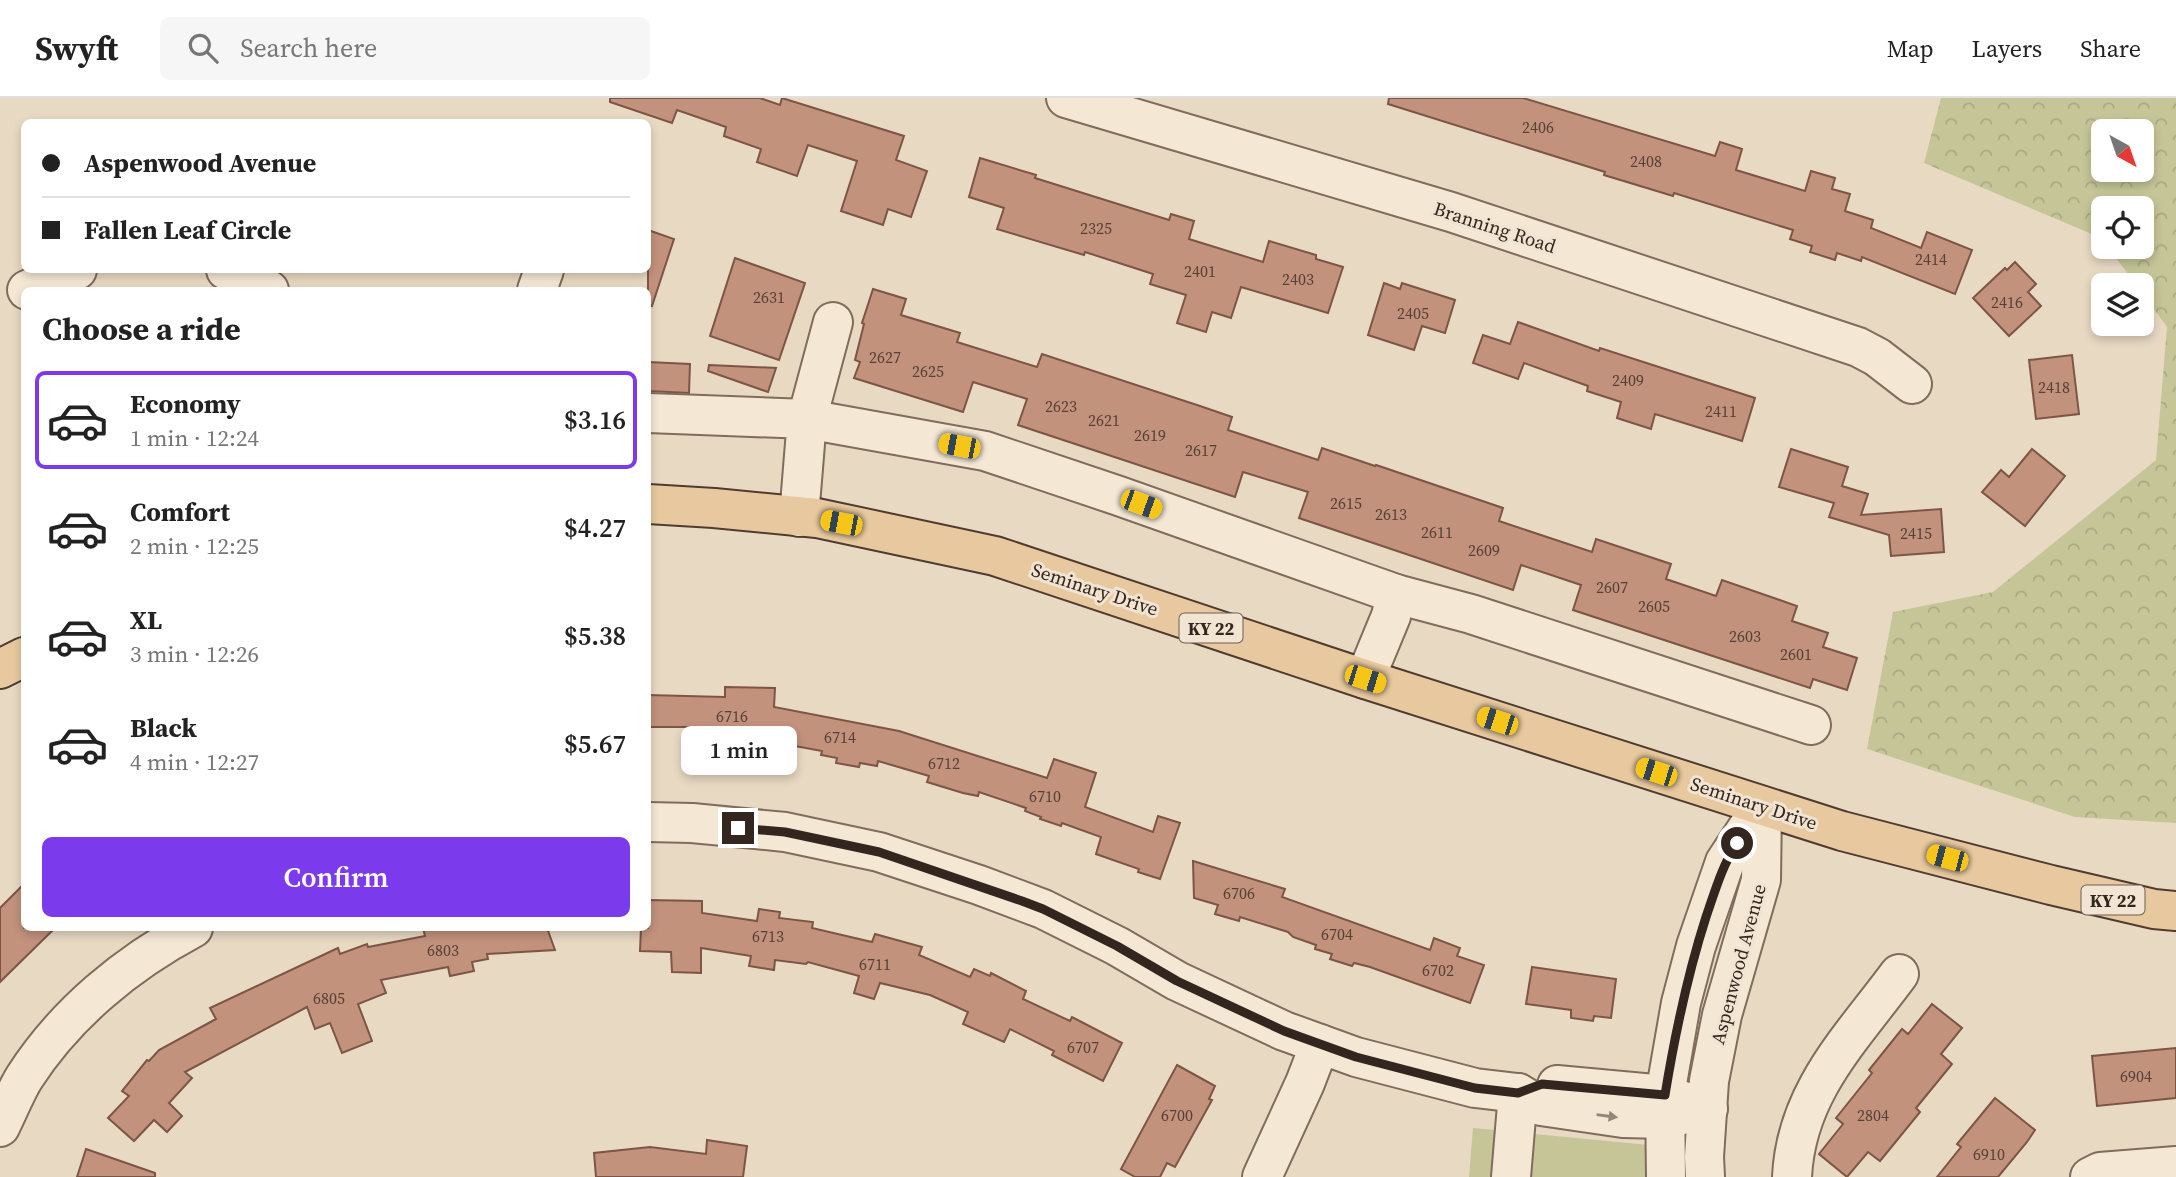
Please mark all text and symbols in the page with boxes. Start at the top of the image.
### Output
search box [160,17,650,80]
text: Swyft [35,26,118,71]
icon: search [184,29,222,67]
text: Search here [240,30,377,66]
text: Map [1887,32,1934,65]
text: Layers [1972,32,2042,65]
text: Share [2080,32,2141,65]
house number: 2406 [1522,116,1554,138]
north arrow [2091,119,2154,182]
map controls [2091,119,2154,336]
text: Aspenwood Avenue [84,145,316,181]
house number: 2408 [1630,150,1662,172]
street label: Branning Road [1431,195,1560,259]
button: locate [2091,196,2154,259]
text: Fallen Leaf Circle [84,212,291,248]
house number: 2325 [1080,217,1112,239]
house number: 2414 [1915,248,1947,270]
house number: 2401 [1184,260,1216,282]
house number: 2403 [1282,268,1314,290]
button: layers [2091,273,2154,336]
house number: 2631 [753,286,785,308]
house number: 2416 [1991,291,2023,313]
house number: 2405 [1397,302,1429,324]
text: Choose a ride [42,307,241,351]
house number: 2627 [869,346,901,368]
house number: 2625 [912,360,944,382]
house number: 2409 [1612,369,1644,391]
house number: 2418 [2038,376,2070,398]
text: Economy [130,386,241,422]
icon: car [46,389,109,452]
house number: 2623 [1045,395,1077,417]
house number: 2411 [1705,400,1737,422]
text: $3.16 [564,402,626,438]
house number: 2621 [1088,409,1120,431]
text: 1 min · 12:24 [130,422,259,454]
house number: 2619 [1134,424,1166,446]
car [937,432,982,460]
house number: 2617 [1185,439,1217,461]
car [1118,487,1165,521]
house number: 2615 [1330,492,1362,514]
text: Comfort [130,494,230,530]
icon: car [46,497,109,560]
house number: 2613 [1375,503,1407,525]
car [819,509,864,537]
text: $4.27 [564,510,626,546]
house number: 2611 [1421,521,1453,543]
house number: 2415 [1900,522,1932,544]
text: 2 min · 12:25 [130,530,259,562]
house number: 2609 [1468,539,1500,561]
street label: Seminary Drive [1028,556,1162,622]
house number: 2607 [1596,576,1628,598]
house number: 2605 [1638,595,1670,617]
text: XL [130,602,162,638]
icon: car [46,605,109,668]
road number: KY 22 [1180,614,1242,642]
text: $5.38 [564,618,626,654]
house number: 2603 [1729,625,1761,647]
text: 3 min · 12:26 [130,638,259,670]
house number: 2601 [1780,643,1812,665]
car [1342,663,1389,695]
house number: 6716 [716,705,748,727]
car [1474,705,1521,737]
text: Black [130,710,197,746]
icon: car [46,713,109,776]
text: $5.67 [564,726,626,762]
callout: 1 min [680,726,796,776]
house number: 6714 [824,726,856,748]
text: 1 min [709,734,769,766]
text: 4 min · 12:27 [130,746,259,778]
house number: 6712 [928,752,960,774]
car [1633,756,1680,788]
street label: Seminary Drive [1687,770,1821,836]
house number: 6710 [1029,785,1061,807]
route end [722,812,754,844]
route start [1721,827,1753,859]
button: Confirm [42,837,630,917]
car [1924,842,1971,874]
street label: Aspenwood Avenue [1704,881,1772,1047]
house number: 6706 [1223,882,1255,904]
road number: KY 22 [2082,886,2144,914]
house number: 6704 [1321,923,1353,945]
house number: 6713 [752,925,784,947]
house number: 6803 [427,939,459,961]
house number: 6711 [859,953,891,975]
house number: 6702 [1422,959,1454,981]
house number: 6805 [313,987,345,1009]
house number: 6707 [1067,1036,1099,1058]
house number: 6904 [2120,1065,2152,1087]
house number: 6700 [1161,1104,1193,1126]
house number: 2804 [1857,1104,1889,1126]
one-way arrow [1596,1111,1618,1122]
house number: 6910 [1973,1143,2005,1165]

